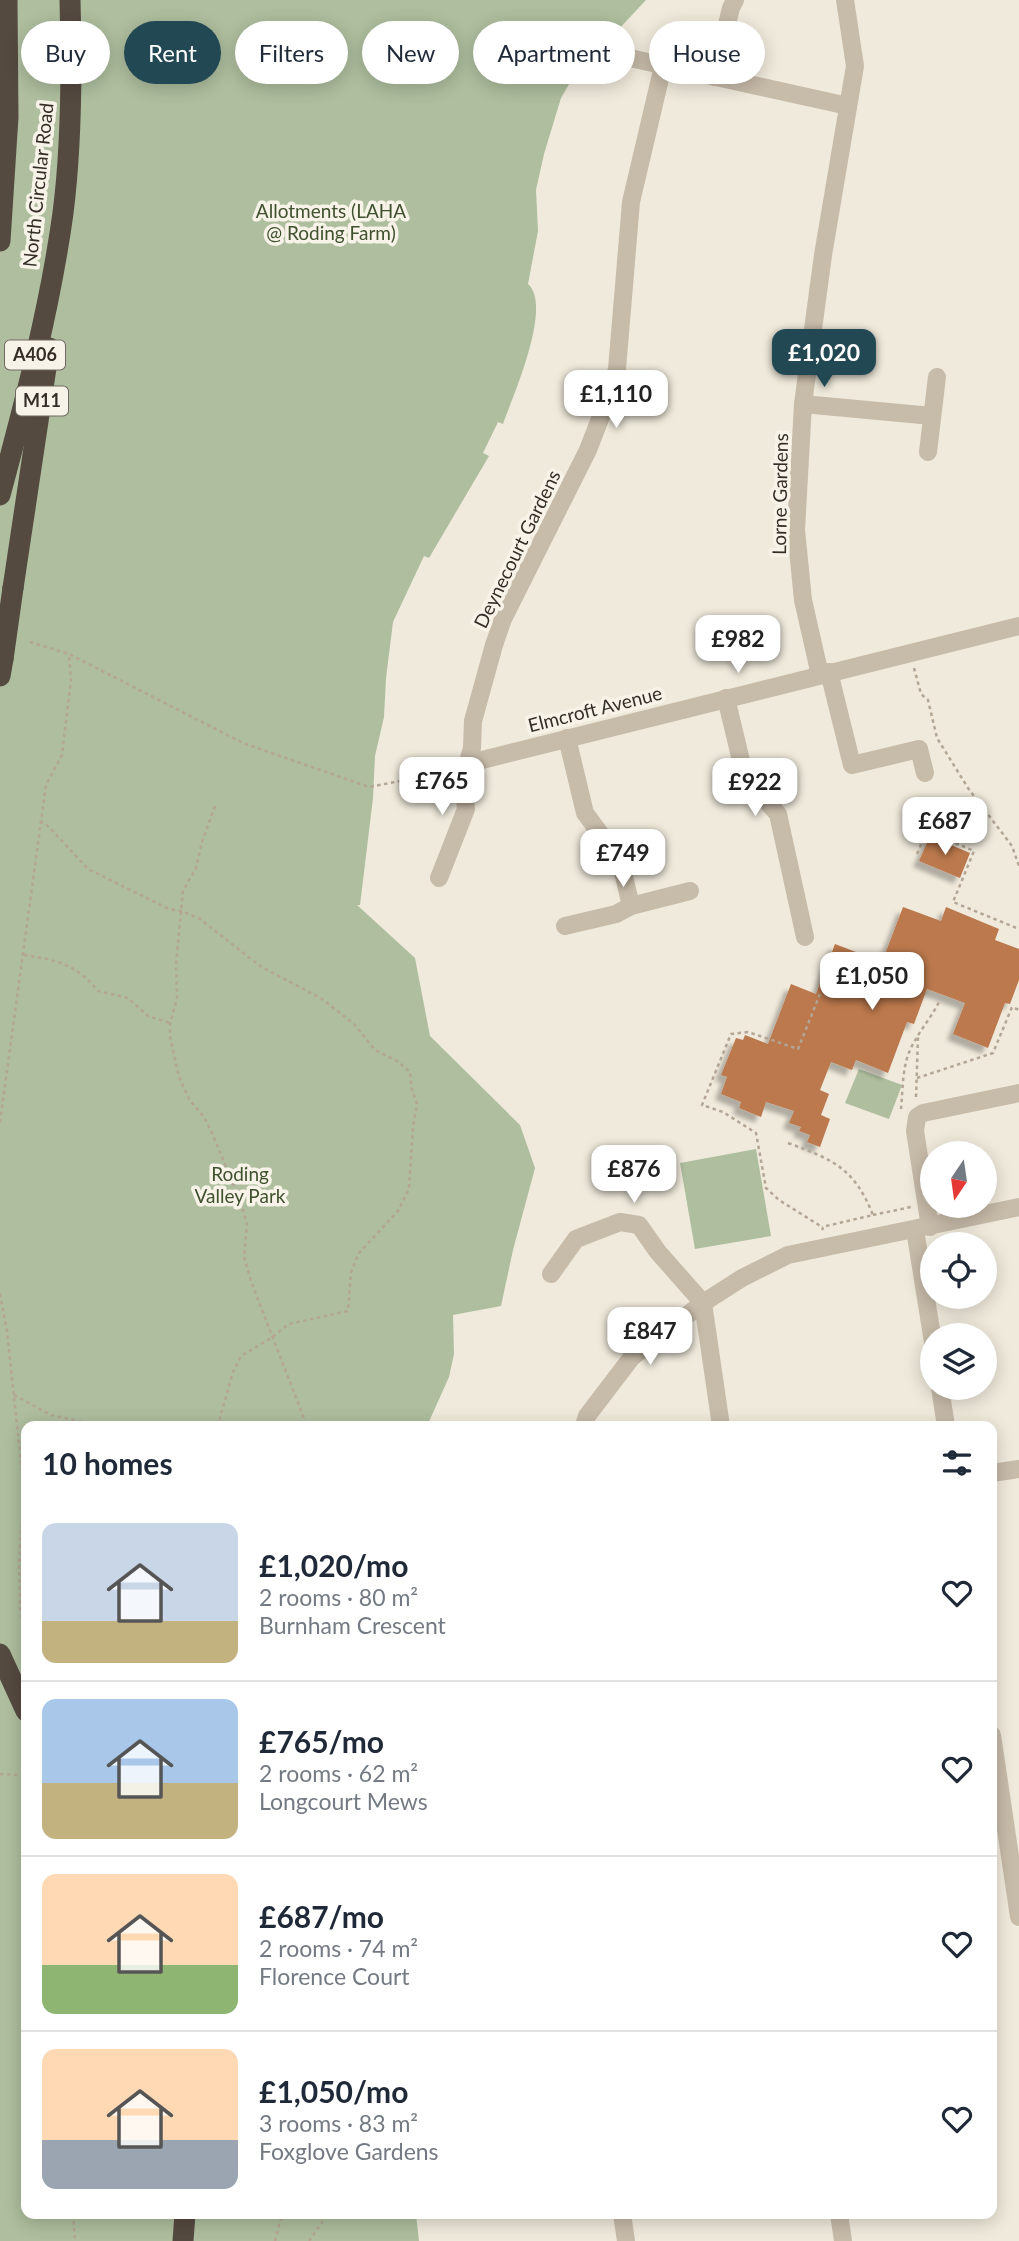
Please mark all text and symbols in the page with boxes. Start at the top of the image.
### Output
chip: Buy [21,21,110,84]
chip: Rent [124,21,221,84]
chip: Filters [235,21,348,84]
chip: New [362,21,459,84]
chip: Apartment [473,21,635,84]
chip: House [649,21,765,84]
street label: North Circular Road [17,102,58,268]
park label: Allotments (LAHA @ Roding Farm) [256,199,406,244]
pin: £1,020 [767,330,881,389]
text: £1,020 [788,338,860,366]
road number: A406 [5,340,65,370]
pin: £1,110 [559,370,673,430]
text: £1,110 [580,379,652,407]
road number: M11 [16,386,68,416]
street label: Lorne Gardens [767,433,792,555]
street label: Deynecourt Gardens [468,466,565,631]
pin: £982 [697,616,779,675]
text: £982 [711,624,765,652]
street label: Elmcroft Avenue [525,681,664,736]
pin: £765 [401,758,483,817]
pin: £922 [714,758,796,818]
text: £765 [415,766,469,794]
text: £922 [728,767,782,795]
pin: £687 [904,798,986,857]
text: £687 [918,806,972,834]
pin: £749 [582,830,664,889]
text: £749 [596,838,650,866]
pin: £1,050 [815,953,929,1012]
text: £1,050 [836,961,908,989]
north arrow [920,1141,998,1218]
map controls [920,1141,997,1400]
pin: £876 [593,1146,675,1205]
text: £876 [607,1154,661,1182]
park label: Roding Valley Park [195,1162,286,1207]
button: locate [920,1232,997,1309]
pin: £847 [609,1308,691,1367]
text: £847 [623,1316,677,1344]
button: layers [920,1323,997,1400]
icon: filters [938,1444,976,1482]
text: 10 homes [42,1445,173,1481]
text: £1,020/mo [259,1547,408,1583]
icon: home [98,1551,182,1635]
icon: heart [938,1574,976,1612]
text: 2 rooms · 80 m² [259,1583,418,1611]
text: Burnham Crescent [259,1611,446,1639]
text: £765/mo [259,1723,384,1759]
icon: home [98,1727,182,1811]
icon: heart [938,1750,976,1788]
text: 2 rooms · 62 m² [259,1759,418,1787]
text: Longcourt Mews [259,1787,428,1815]
text: £687/mo [259,1898,384,1934]
icon: home [98,1902,182,1986]
icon: heart [938,1925,976,1963]
text: 2 rooms · 74 m² [259,1934,418,1962]
text: Florence Court [259,1962,410,1990]
text: £1,050/mo [259,2073,408,2109]
icon: home [98,2077,182,2161]
icon: heart [938,2100,976,2138]
text: 3 rooms · 83 m² [259,2109,418,2137]
text: Foxglove Gardens [259,2137,439,2165]

